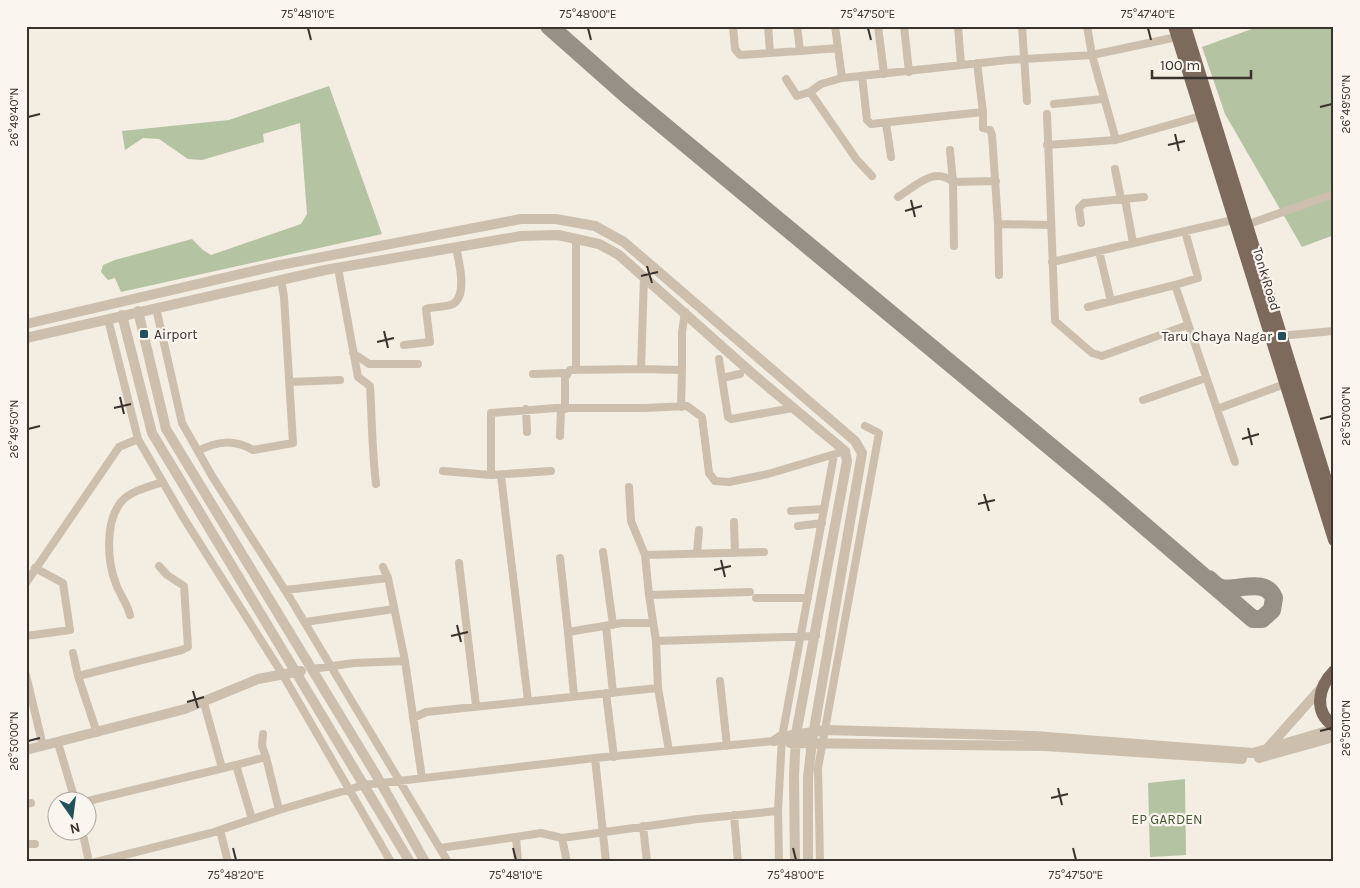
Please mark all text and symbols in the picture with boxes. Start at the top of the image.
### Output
text: 75°48'10"E [281,7,335,21]
text: 75°48'00"E [560,7,616,21]
text: 75°47'50"E [841,7,895,21]
text: 75°47'40"E [1121,7,1175,21]
scale bar [1152,48,1251,80]
text: 100 m [1160,56,1200,74]
text: 26°49'50"N [1339,75,1353,133]
text: 26°49'40"N [7,88,21,146]
street label: Tonk Road [1249,245,1284,313]
place label: Airport [154,326,197,343]
marker: Airport [138,328,150,340]
place label: Taru Chaya Nagar [1161,328,1273,345]
marker: Taru Chaya Nagar [1276,330,1288,342]
text: 26°50'00"N [1339,386,1353,446]
text: 26°49'50"N [7,400,21,458]
text: 26°50'10"N [1339,700,1353,756]
text: 26°50'00"N [7,711,21,771]
north arrow [48,790,98,840]
park label: EP GARDEN [1131,811,1203,828]
text: N [68,819,82,838]
text: 75°48'20"E [208,868,264,882]
text: 75°48'10"E [489,868,543,882]
text: 75°48'00"E [768,868,824,882]
text: 75°47'50"E [1049,868,1103,882]

